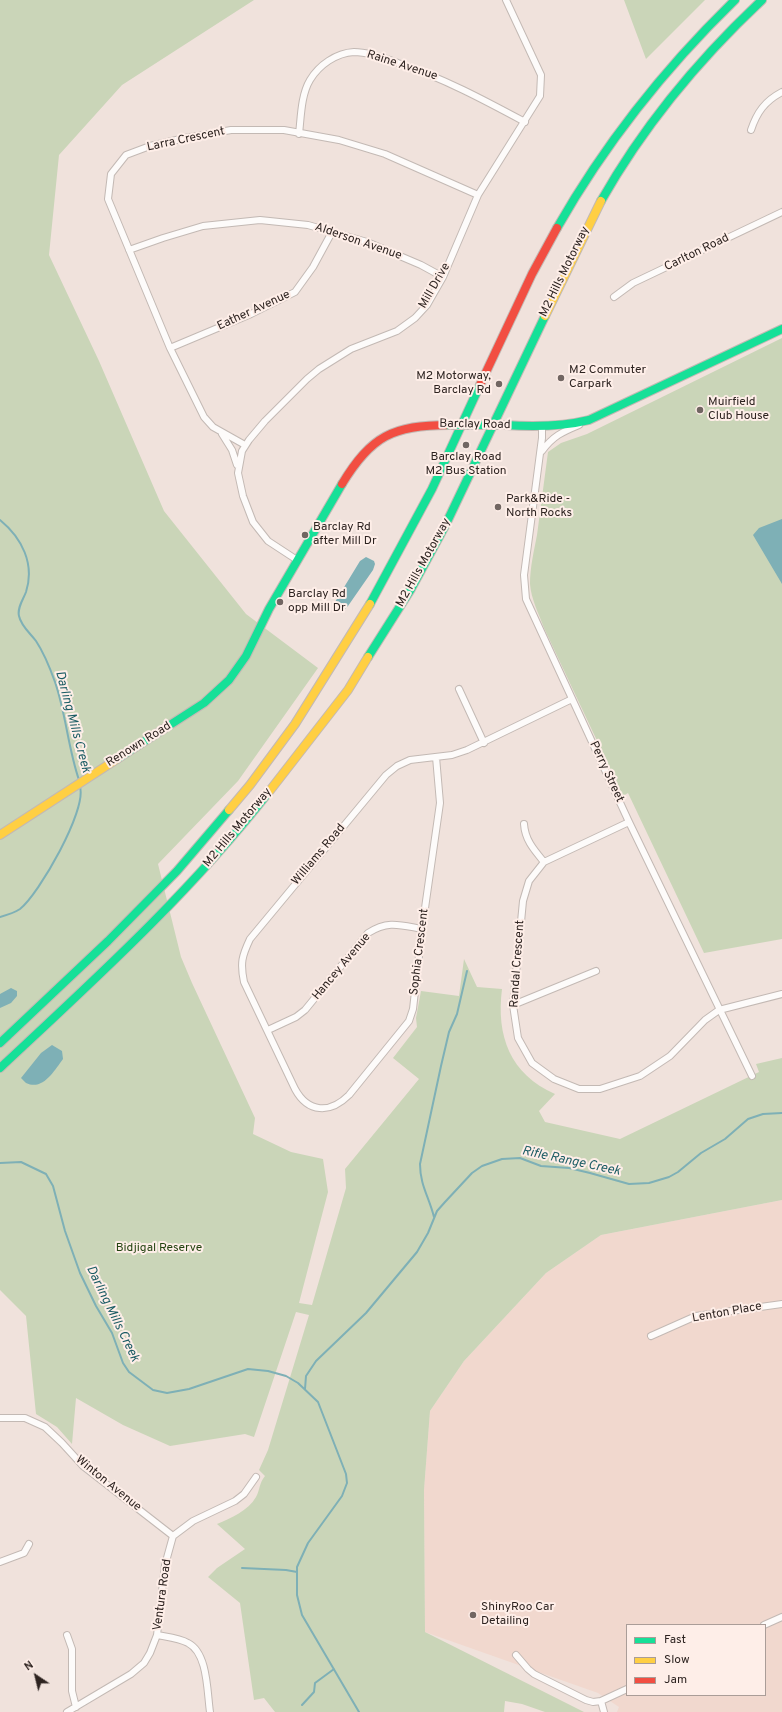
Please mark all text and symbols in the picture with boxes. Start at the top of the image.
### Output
street label: Raine Avenue [365,48,439,84]
street label: Larra Crescent [146,125,226,155]
street label: Alderson Avenue [313,220,403,264]
street label: M2 Hills Motorway [537,224,593,320]
street label: Carlton Road [662,231,732,275]
street label: Mill Drive [416,261,454,311]
street label: Eather Avenue [215,288,293,334]
place label: M2 Commuter Carpark [569,364,646,392]
place label: M2 Motorway, Barclay Rd [416,370,491,398]
marker: M2 Commuter Carpark [556,373,566,383]
marker: M2 Motorway, Barclay Rd [494,379,504,389]
place label: Muirfield Club House [708,396,769,424]
marker: Muirfield Club House [695,405,705,415]
street label: Barclay Road [439,417,511,433]
marker: Barclay Road M2 Bus Station [461,440,471,450]
place label: Barclay Road M2 Bus Station [425,451,507,479]
place label: Park&Ride - North Rocks [506,493,572,521]
marker: Park&Ride - North Rocks [493,502,503,512]
street label: M2 Hills Motorway [394,516,454,610]
place label: Barclay Rd after Mill Dr [313,521,377,549]
marker: Barclay Rd after Mill Dr [300,530,310,540]
place label: Barclay Rd opp Mill Dr [288,588,346,616]
marker: Barclay Rd opp Mill Dr [275,597,285,607]
water label: Darling Mills Creek [51,669,93,775]
street label: Renown Road [104,719,174,771]
street label: Perry Street [586,739,626,805]
street label: M2 Hills Motorway [201,785,275,871]
street label: Williams Road [289,822,349,888]
street label: Sophia Crescent [408,908,432,996]
street label: Randal Crescent [508,920,528,1008]
street label: Hancey Avenue [310,931,374,1003]
water label: Rifle Range Creek [520,1144,622,1180]
park label: Bidjigal Reserve [116,1242,202,1256]
water label: Darling Mills Creek [82,1263,142,1365]
street label: Lenton Place [691,1300,763,1326]
street label: Winton Avenue [72,1453,144,1515]
street label: Ventura Road [151,1558,175,1632]
place label: ShinyRoo Car Detailing [481,1601,554,1629]
marker: ShinyRoo Car Detailing [468,1610,478,1620]
legend [626,1624,766,1696]
text: Fast [664,1632,686,1648]
text: Slow [664,1652,690,1668]
north arrow [16,1656,56,1696]
text: N [22,1658,36,1674]
text: Jam [664,1672,687,1688]

